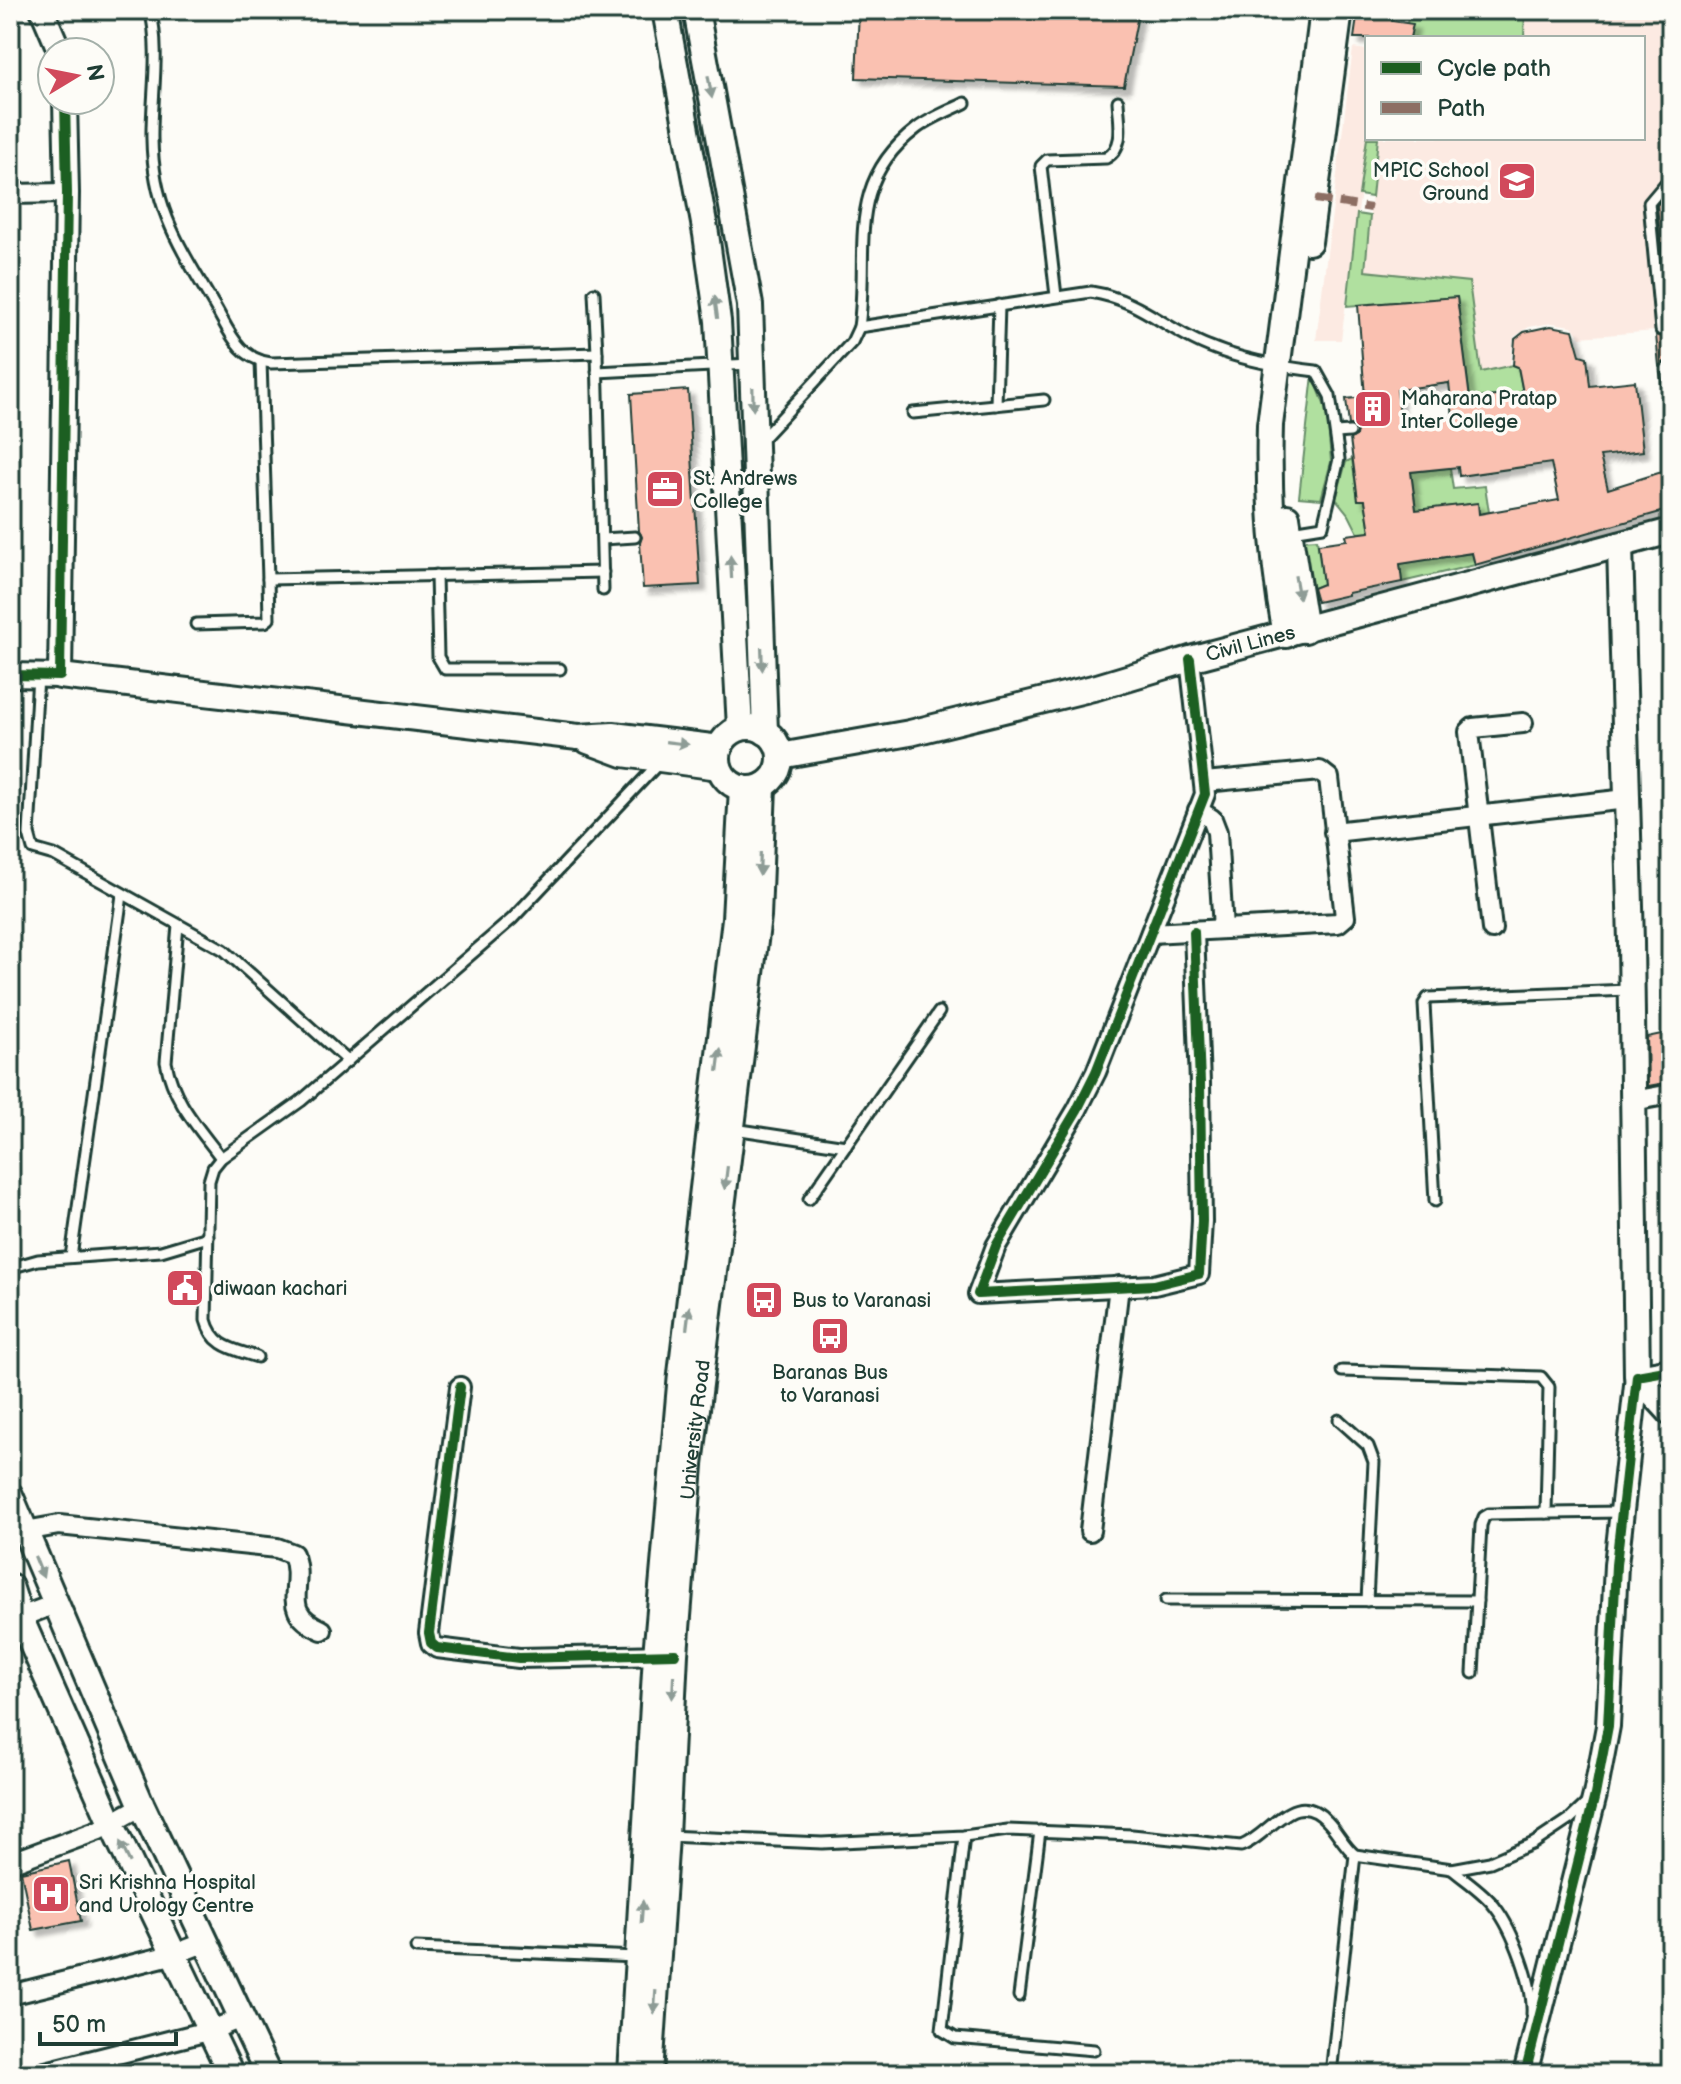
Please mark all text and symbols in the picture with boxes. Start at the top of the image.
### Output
north arrow [36,36,116,116]
legend [1365,36,1645,140]
text: Cycle path [1437,54,1551,83]
text: N [79,62,109,83]
one-way arrow [705,74,717,99]
text: Path [1437,94,1485,123]
place label: MPIC School Ground [1373,159,1489,206]
school or university icon: MPIC School Ground [1496,160,1538,202]
one-way arrow [709,294,722,319]
one-way arrow [746,387,759,412]
place label: Maharana Pratap Inter College [1401,387,1557,434]
building icon: Maharana Pratap Inter College [1352,388,1394,430]
place label: St. Andrews College [693,467,798,514]
office icon: St. Andrews College [644,468,686,510]
one-way arrow [724,554,737,579]
one-way arrow [1292,575,1304,600]
street label: Civil Lines [1203,621,1298,667]
one-way arrow [756,647,769,672]
one-way arrow [665,736,690,749]
one-way arrow [753,852,766,877]
one-way arrow [712,1047,725,1072]
one-way arrow [719,1166,732,1191]
public building icon: diwaan kachari [164,1267,206,1309]
place label: diwaan kachari [213,1277,347,1301]
bus stop icon: Bus to Varanasi [743,1279,785,1321]
place label: Bus to Varanasi [792,1289,931,1313]
one-way arrow [682,1305,695,1330]
bus stop icon: Baranas Bus to Varanasi [809,1315,851,1357]
street label: University Road [676,1358,716,1501]
place label: Baranas Bus to Varanasi [772,1361,888,1408]
one-way arrow [33,1555,46,1579]
one-way arrow [667,1675,680,1700]
one-way arrow [118,1840,132,1864]
place label: Sri Krishna Hospital and Urology Centre [79,1871,256,1918]
hospital icon: Sri Krishna Hospital and Urology Centre [30,1873,72,1915]
one-way arrow [636,1899,649,1924]
one-way arrow [649,1990,662,2015]
scale bar [40,1996,176,2046]
text: 50 m [52,2010,106,2039]

